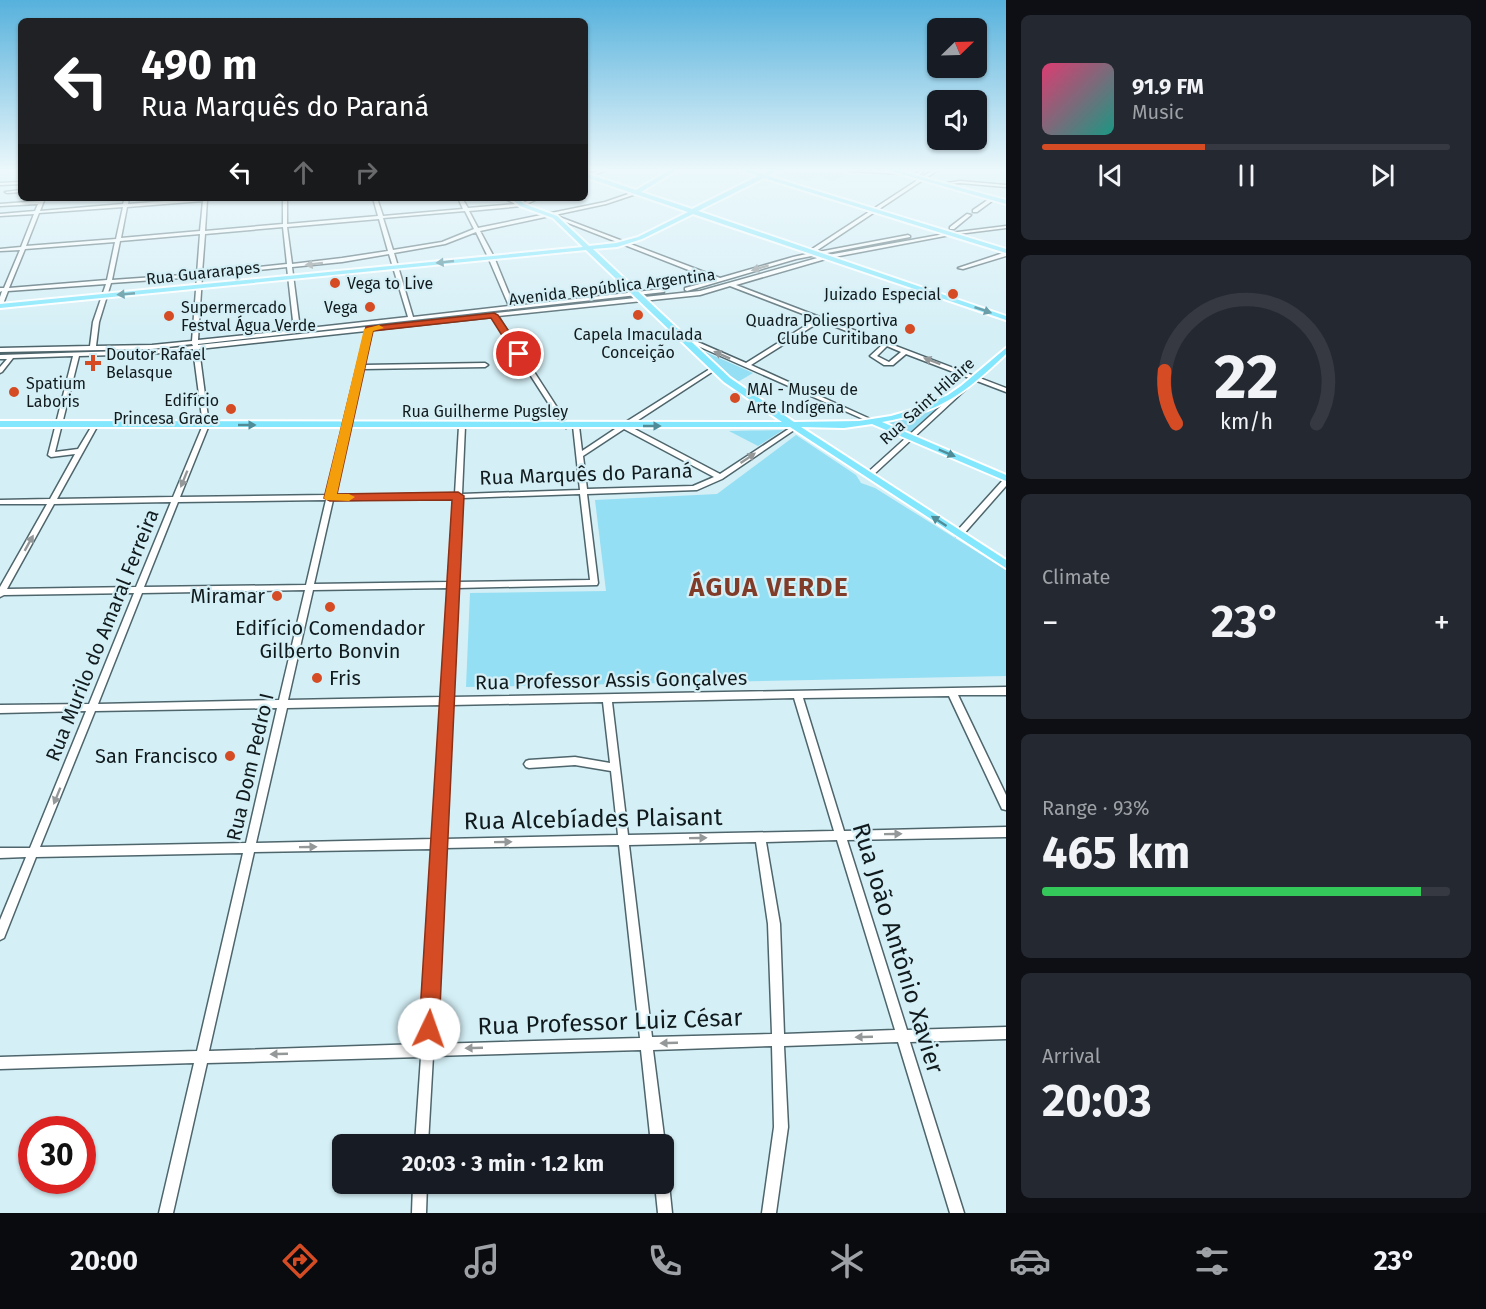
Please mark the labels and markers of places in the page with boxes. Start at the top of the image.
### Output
place label: Vega to Live [347,274,433,293]
marker: Vega to Live [328,276,342,290]
place label: Juizado Especial [824,285,941,304]
marker: Juizado Especial [946,287,960,301]
place label: Supermercado Festval Água Verde [181,298,316,335]
place label: Vega [324,298,358,317]
marker: Vega [363,300,377,314]
marker: Capela Imaculada Conceição [631,308,645,322]
marker: Supermercado Festval Água Verde [162,309,176,323]
place label: Quadra Poliesportiva Clube Curitibano [746,311,898,348]
marker: Quadra Poliesportiva Clube Curitibano [903,322,917,336]
place label: Capela Imaculada Conceição [574,325,702,363]
pin [493,328,544,379]
place label: Doutor Rafael Belasque [106,345,206,382]
marker: Doutor Rafael Belasque [84,354,102,372]
place label: Spatium Laboris [26,374,86,411]
place label: MAI - Museu de Arte Indígena [747,380,858,417]
marker: Spatium Laboris [7,385,21,399]
place label: Edifício Princesa Grace [113,391,219,428]
marker: MAI - Museu de Arte Indígena [728,391,742,405]
marker: Edifício Princesa Grace [224,402,238,416]
place label: Miramar [190,584,265,608]
marker: Miramar [270,589,284,603]
marker: Edifício Comendador Gilberto Bonvin [323,600,337,614]
place label: Edifício Comendador Gilberto Bonvin [235,616,425,663]
place label: Fris [329,666,361,690]
marker: Fris [310,671,324,685]
place label: San Francisco [95,744,218,768]
marker: San Francisco [223,749,237,763]

